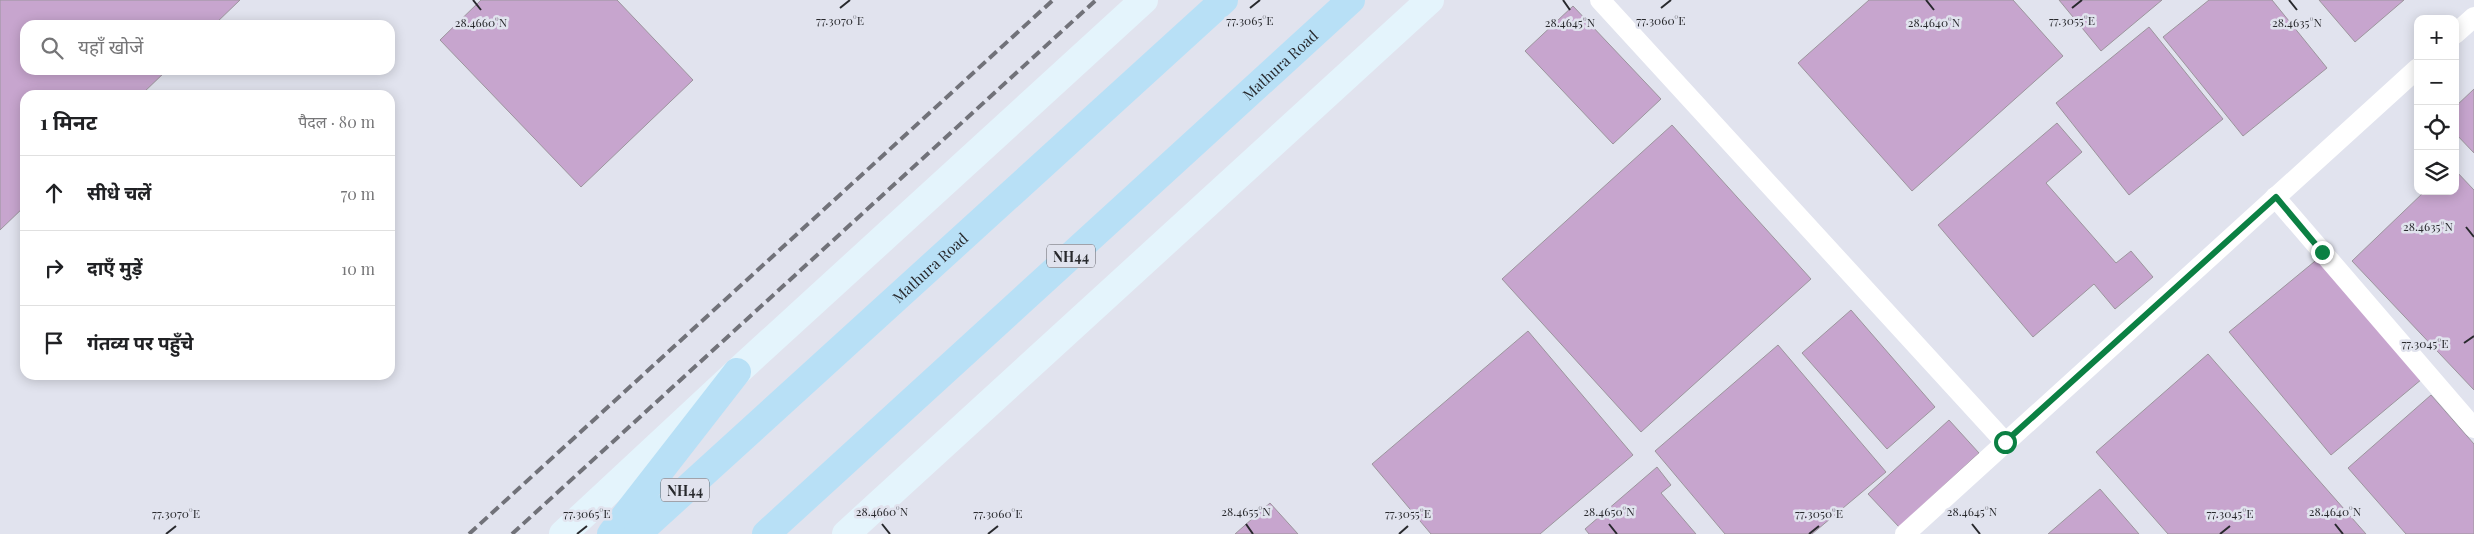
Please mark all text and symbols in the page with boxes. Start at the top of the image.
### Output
text: 77.3070°E [816,12,864,28]
text: 77.3065°E [1226,12,1274,28]
text: 77.3060°E [1636,12,1686,28]
text: 77.3055°E [2049,12,2095,28]
text: 28.4660°N [455,14,508,30]
text: 28.4645°N [1545,14,1596,30]
text: 28.4640°N [1908,14,1961,30]
text: 28.4635°N [2272,14,2322,30]
map controls [2414,15,2459,195]
button: + [2414,15,2459,60]
search box [20,20,395,75]
street label: Mathura Road [1238,25,1322,104]
text: यहाँ खोजें [78,33,143,59]
icon: search [38,34,66,62]
button: − [2414,60,2459,105]
button: locate [2414,105,2459,150]
text: 1 मिनट [40,107,97,135]
text: पैदल · 80 m [298,111,375,132]
button: layers [2414,150,2459,195]
icon: ahead [40,179,68,207]
text: सीधे चलें [87,179,151,205]
text: 70 m [341,183,375,204]
text: 28.4635°N [2403,218,2453,234]
street label: Mathura Road [888,228,972,307]
route end [2311,241,2334,264]
road number: NH44 [1047,245,1095,268]
icon: right [40,254,68,282]
text: दाएँ मुड़ें [87,254,142,280]
text: 10 m [341,258,375,279]
icon: arrive [40,329,68,357]
text: गंतव्य पर पहुँचे [87,329,194,355]
text: 77.3045°E [2401,335,2449,351]
route start [1994,431,2017,454]
road number: NH44 [661,478,709,502]
text: 28.4660°N [856,503,909,519]
text: 28.4655°N [1221,503,1271,519]
text: 28.4650°N [1583,503,1635,519]
text: 28.4645°N [1947,503,1998,519]
text: 28.4640°N [2309,503,2362,519]
text: 77.3070°E [152,505,200,521]
text: 77.3065°E [563,505,611,521]
text: 77.3060°E [973,505,1023,521]
text: 77.3055°E [1385,505,1431,521]
text: 77.3050°E [1795,505,1843,521]
text: 77.3045°E [2206,505,2254,521]

